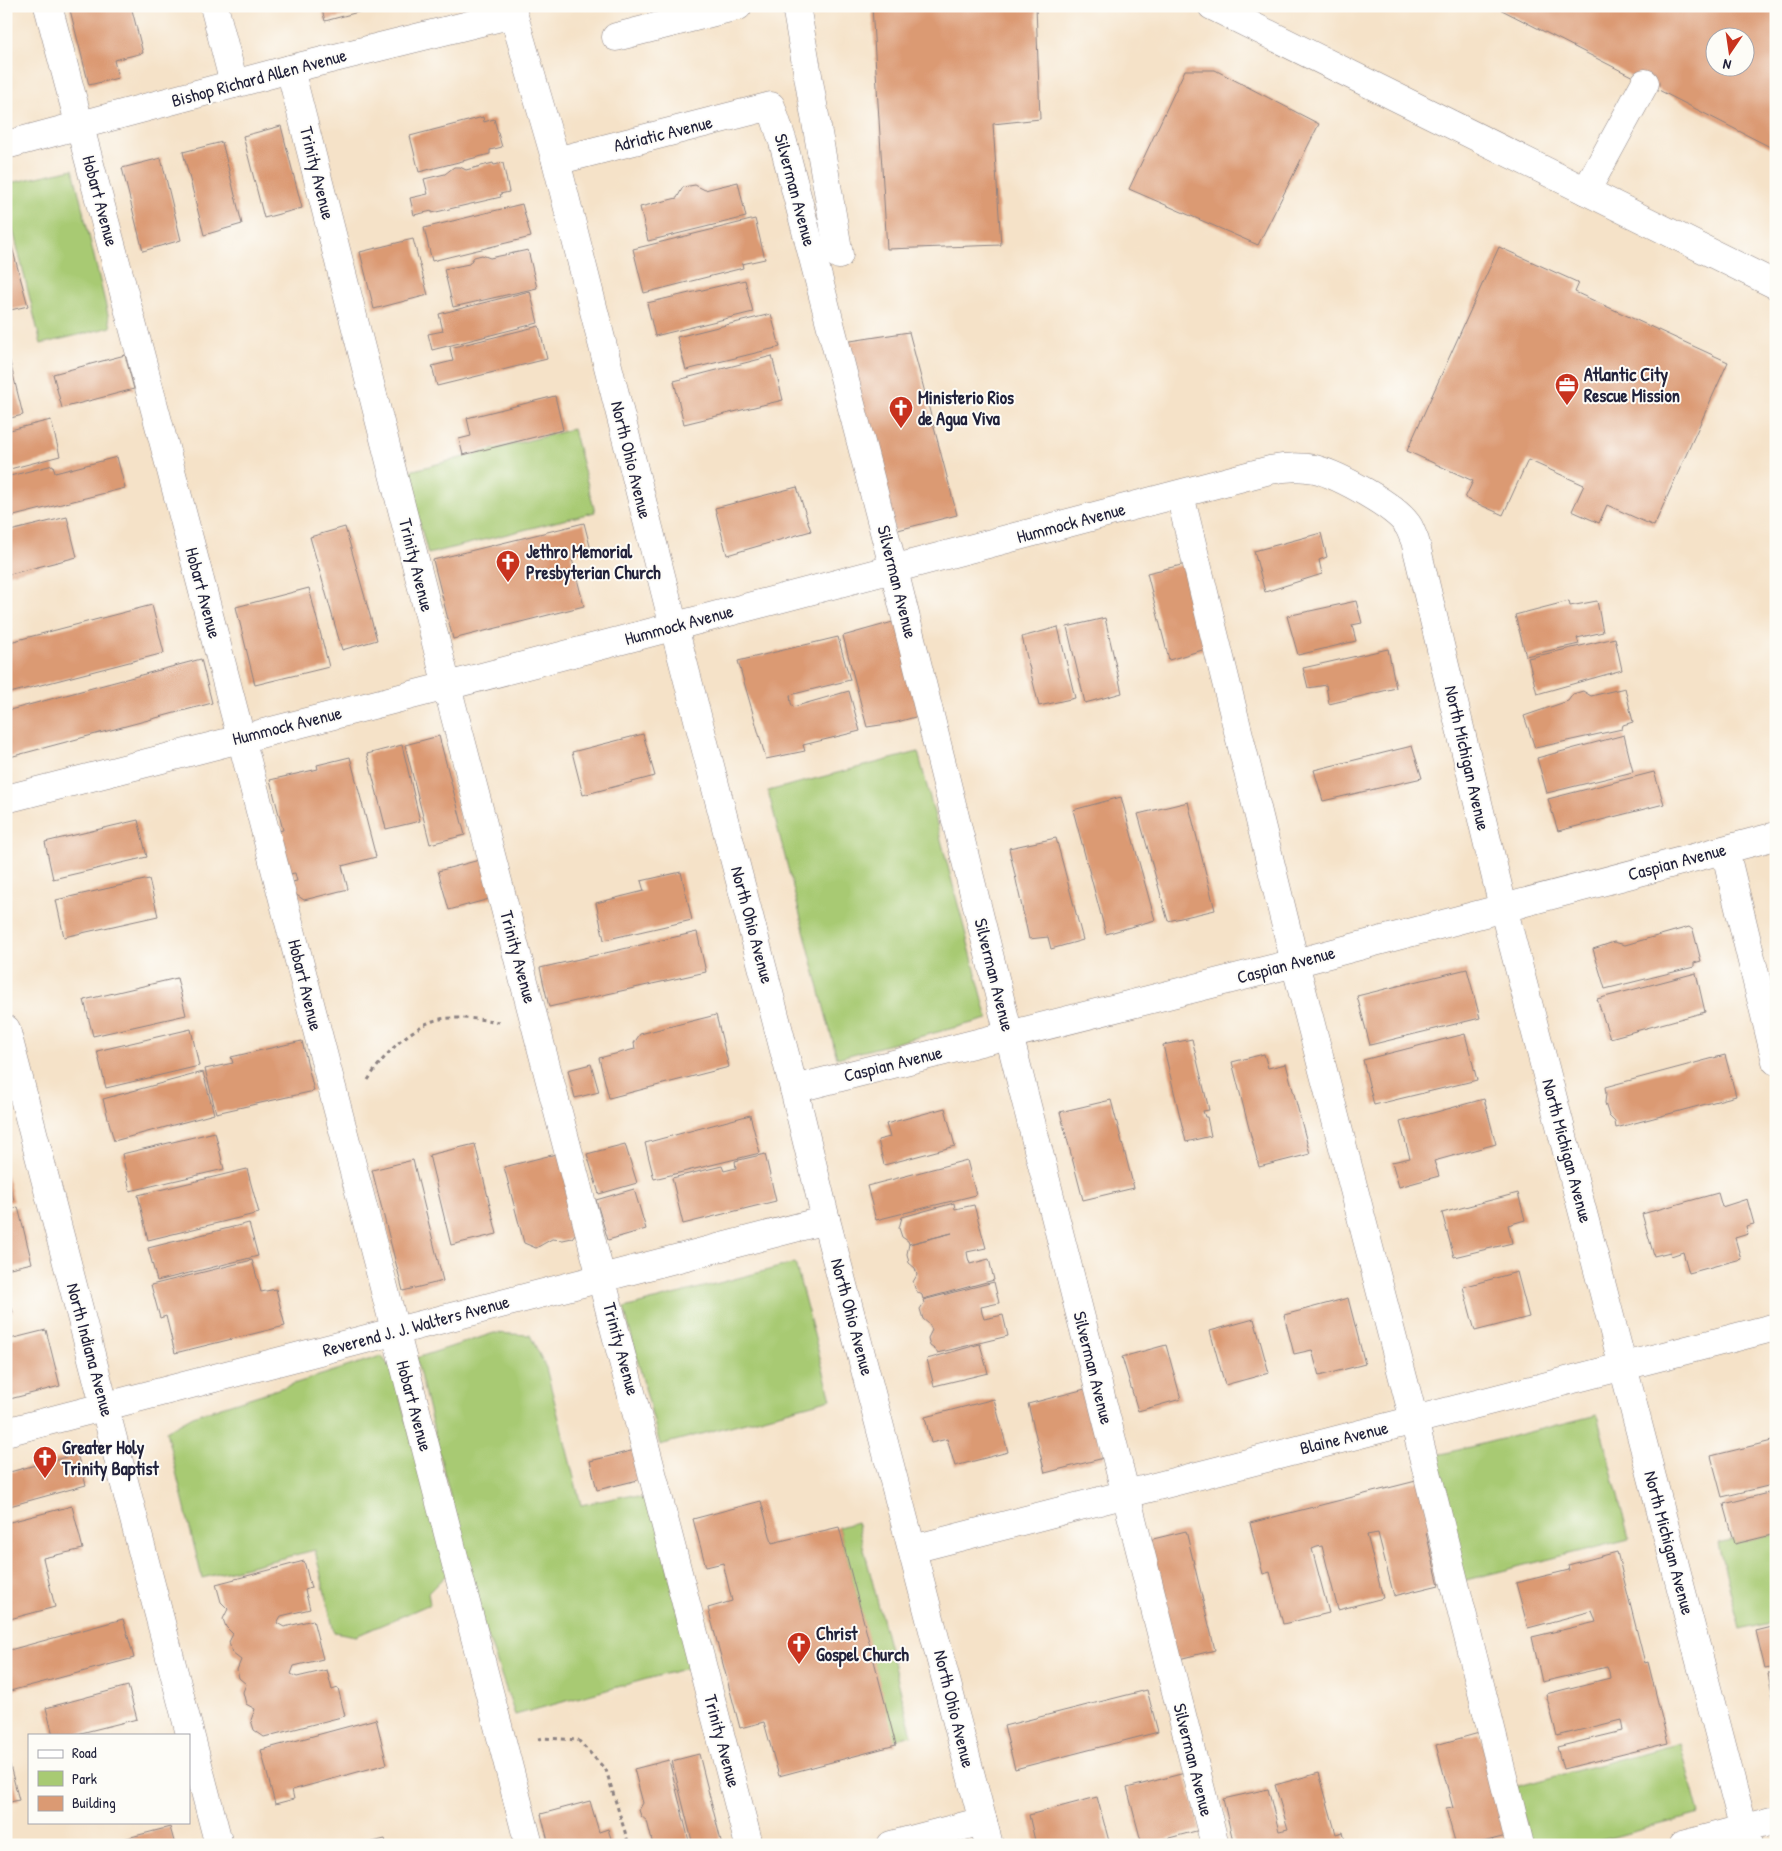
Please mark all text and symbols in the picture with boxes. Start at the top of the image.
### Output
north arrow [1704,28,1754,78]
street label: Bishop Richard Allen Avenue [169,42,349,113]
text: N [1721,55,1733,75]
street label: Adriatic Avenue [611,109,715,158]
street label: Trinity Avenue [294,124,341,222]
street label: Silverman Avenue [768,131,823,249]
street label: Hobart Avenue [76,153,125,249]
place label: Atlantic City Rescue Mission [1584,362,1680,408]
office icon: Atlantic City Rescue Mission [1554,372,1580,406]
place label: Ministerio Rios de Agua Viva [918,385,1014,432]
church icon: Ministerio Rios de Agua Viva [888,395,914,429]
street label: North Ohio Avenue [605,398,658,521]
street label: Hummock Avenue [1014,496,1128,549]
street label: Trinity Avenue [393,516,440,614]
street label: Silverman Avenue [871,523,924,641]
place label: Jethro Memorial Presbyterian Church [526,539,661,586]
street label: Hobart Avenue [179,545,228,641]
church icon: Jethro Memorial Presbyterian Church [495,549,521,583]
street label: Hummock Avenue [622,598,736,651]
street label: North Michigan Avenue [1439,683,1496,833]
street label: Hummock Avenue [230,700,344,751]
street label: Caspian Avenue [1625,836,1729,887]
street label: North Ohio Avenue [725,864,780,986]
street label: Trinity Avenue [494,908,543,1006]
street label: Silverman Avenue [968,916,1021,1034]
street label: Hobart Avenue [282,937,329,1033]
street label: Caspian Avenue [1234,939,1338,990]
street label: Caspian Avenue [841,1039,945,1088]
street label: North Michigan Avenue [1536,1076,1599,1226]
street label: North Ohio Avenue [825,1256,880,1378]
street label: North Indiana Avenue [61,1280,120,1419]
street label: Reverend J. J. Walters Avenue [320,1289,512,1362]
street label: Trinity Avenue [597,1300,646,1398]
street label: Silverman Avenue [1067,1309,1120,1427]
street label: Hobart Avenue [390,1358,439,1454]
street label: Blaine Avenue [1297,1414,1391,1461]
place label: Greater Holy Trinity Baptist [61,1435,160,1482]
church icon: Greater Holy Trinity Baptist [32,1445,58,1479]
street label: North Michigan Avenue [1638,1468,1701,1618]
place label: Christ Gospel Church [816,1621,909,1668]
church icon: Christ Gospel Church [786,1631,812,1665]
street label: North Ohio Avenue [928,1647,981,1770]
street label: Trinity Avenue [698,1692,747,1790]
street label: Silverman Avenue [1167,1701,1220,1819]
legend [28,1734,190,1824]
text: Road [72,1742,97,1763]
text: Park [72,1768,97,1789]
text: Building [72,1792,116,1813]

